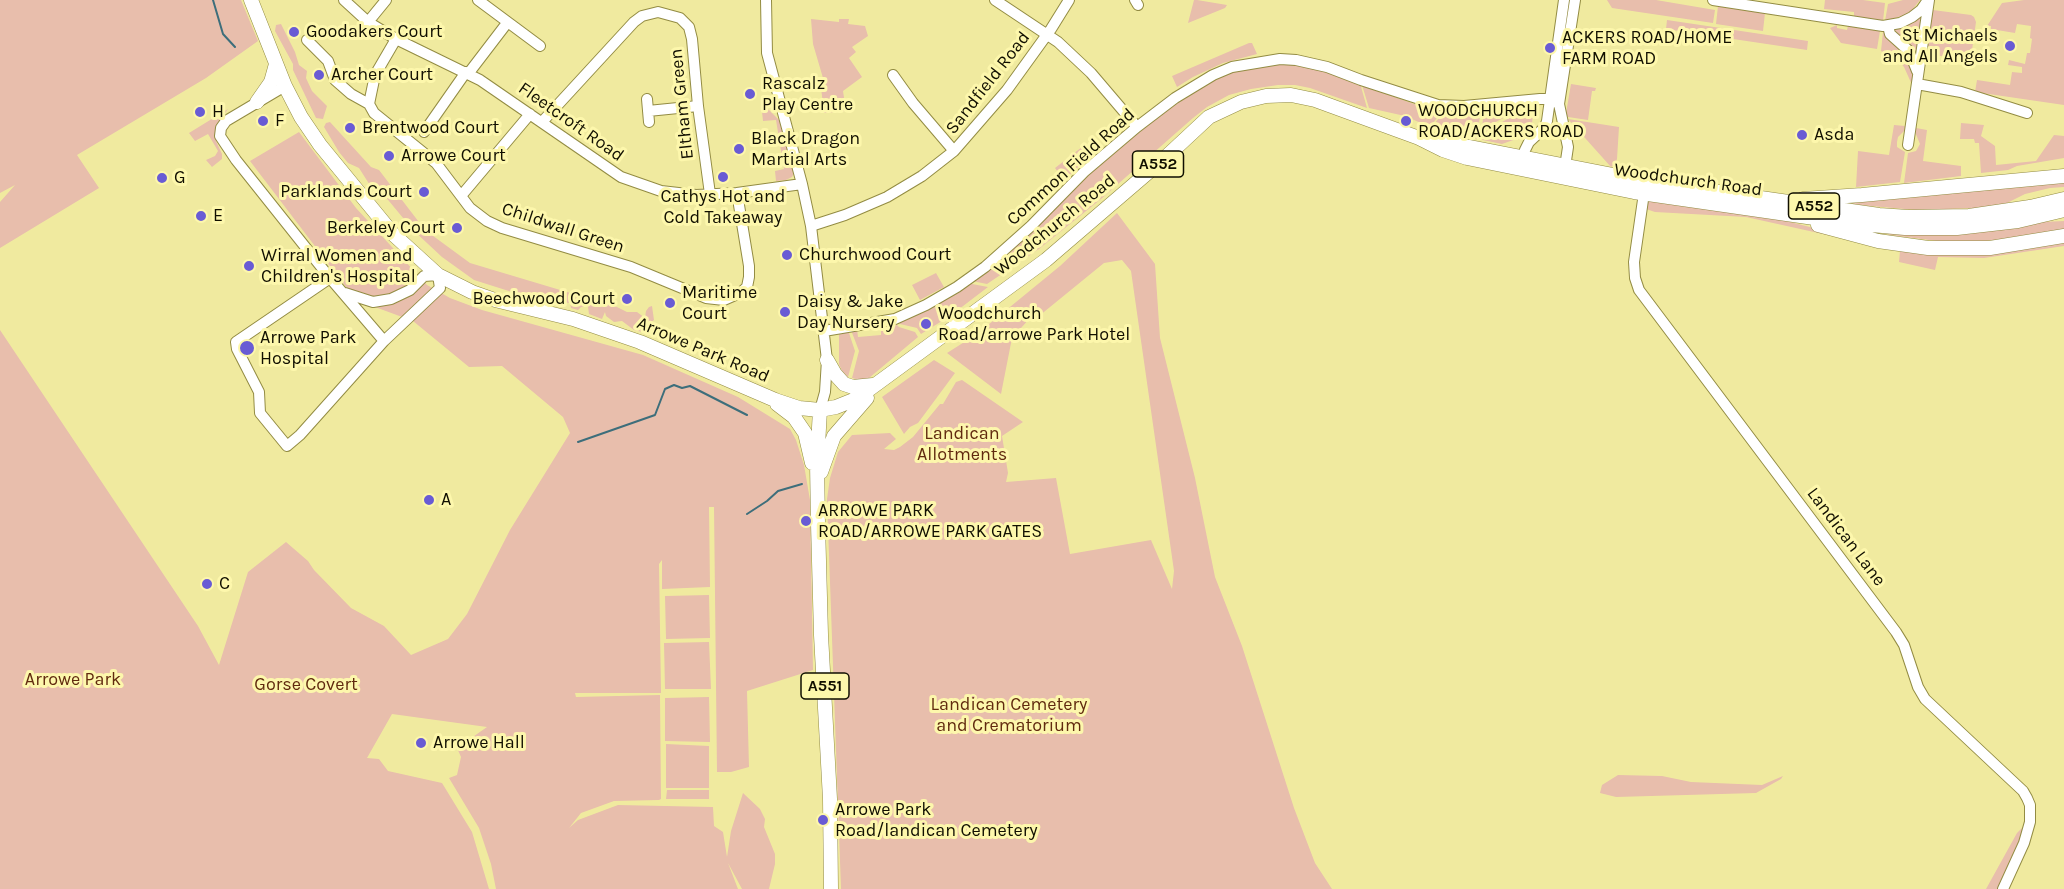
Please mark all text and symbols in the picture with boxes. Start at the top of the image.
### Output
place label: Goodakers Court [306,21,443,43]
marker: Goodakers Court [287,25,301,39]
place label: St Michaels and All Angels [1882,25,1998,68]
street label: Sandfield Road [941,27,1035,139]
place label: ACKERS ROAD/HOME FARM ROAD [1562,27,1732,70]
marker: St Michaels and All Angels [2003,39,2017,53]
marker: ACKERS ROAD/HOME FARM ROAD [1543,41,1557,55]
street label: Eltham Green [665,48,699,160]
place label: Archer Court [331,64,433,86]
marker: Archer Court [312,68,326,82]
place label: Rascalz Play Centre [762,73,853,116]
street label: Fleetcroft Road [514,78,628,166]
marker: Rascalz Play Centre [743,87,757,101]
place label: WOODCHURCH ROAD/ACKERS ROAD [1418,100,1584,142]
place label: H [212,101,224,123]
street label: Common Field Road [1002,104,1140,230]
marker: H [193,105,207,119]
place label: F [275,110,284,132]
marker: F [256,114,270,128]
marker: WOODCHURCH ROAD/ACKERS ROAD [1399,114,1413,128]
place label: Brentwood Court [362,117,499,139]
marker: Brentwood Court [343,121,357,135]
place label: Asda [1814,124,1854,146]
place label: Black Dragon Martial Arts [751,128,860,170]
marker: Asda [1795,128,1809,142]
marker: Black Dragon Martial Arts [732,142,746,156]
place label: Arrowe Court [401,145,506,167]
marker: Arrowe Court [382,149,396,163]
road number: A552 [1132,151,1184,177]
street label: Woodchurch Road [1613,159,1763,201]
place label: G [174,167,186,189]
marker: Cathys Hot and Cold Takeaway [716,170,730,184]
street label: Woodchurch Road [990,170,1120,280]
marker: G [155,171,169,185]
place label: Parklands Court [280,181,412,203]
marker: Parklands Court [417,185,431,199]
place label: Cathys Hot and Cold Takeaway [660,186,786,228]
road number: A552 [1788,193,1840,219]
street label: Childwall Green [499,198,627,258]
place label: E [213,205,223,227]
marker: E [194,209,208,223]
place label: Berkeley Court [327,217,445,239]
marker: Berkeley Court [450,221,464,235]
place label: Churchwood Court [799,244,951,266]
place label: Wirral Women and Children's Hospital [261,245,416,288]
marker: Churchwood Court [780,248,794,262]
marker: Wirral Women and Children's Hospital [242,259,256,273]
place label: Maritime Court [682,282,757,324]
place label: Beechwood Court [472,288,615,310]
place label: Daisy & Jake Day Nursery [797,291,903,334]
marker: Beechwood Court [620,292,634,306]
marker: Maritime Court [663,296,677,310]
place label: Woodchurch Road/arrowe Park Hotel [938,303,1130,346]
marker: Daisy & Jake Day Nursery [778,305,792,319]
street label: Arrowe Park Road [633,312,773,388]
marker: Woodchurch Road/arrowe Park Hotel [919,317,933,331]
place label: Arrowe Park Hospital [260,327,356,370]
marker: Arrowe Park Hospital [238,339,256,357]
park label: Landican Allotments [917,423,1007,466]
street label: Landican Lane [1802,483,1890,591]
place label: A [441,489,451,511]
marker: A [422,493,436,507]
place label: ARROWE PARK ROAD/ARROWE PARK GATES [818,500,1042,542]
marker: ARROWE PARK ROAD/ARROWE PARK GATES [799,514,813,528]
place label: C [219,573,230,595]
marker: C [200,577,214,591]
park label: Arrowe Park [25,669,121,691]
road number: A551 [801,673,849,699]
park label: Gorse Covert [254,674,358,696]
park label: Landican Cemetery and Crematorium [931,694,1087,736]
place label: Arrowe Hall [433,732,525,754]
marker: Arrowe Hall [414,736,428,750]
place label: Arrowe Park Road/landican Cemetery [835,799,1038,842]
marker: Arrowe Park Road/landican Cemetery [816,813,830,827]

